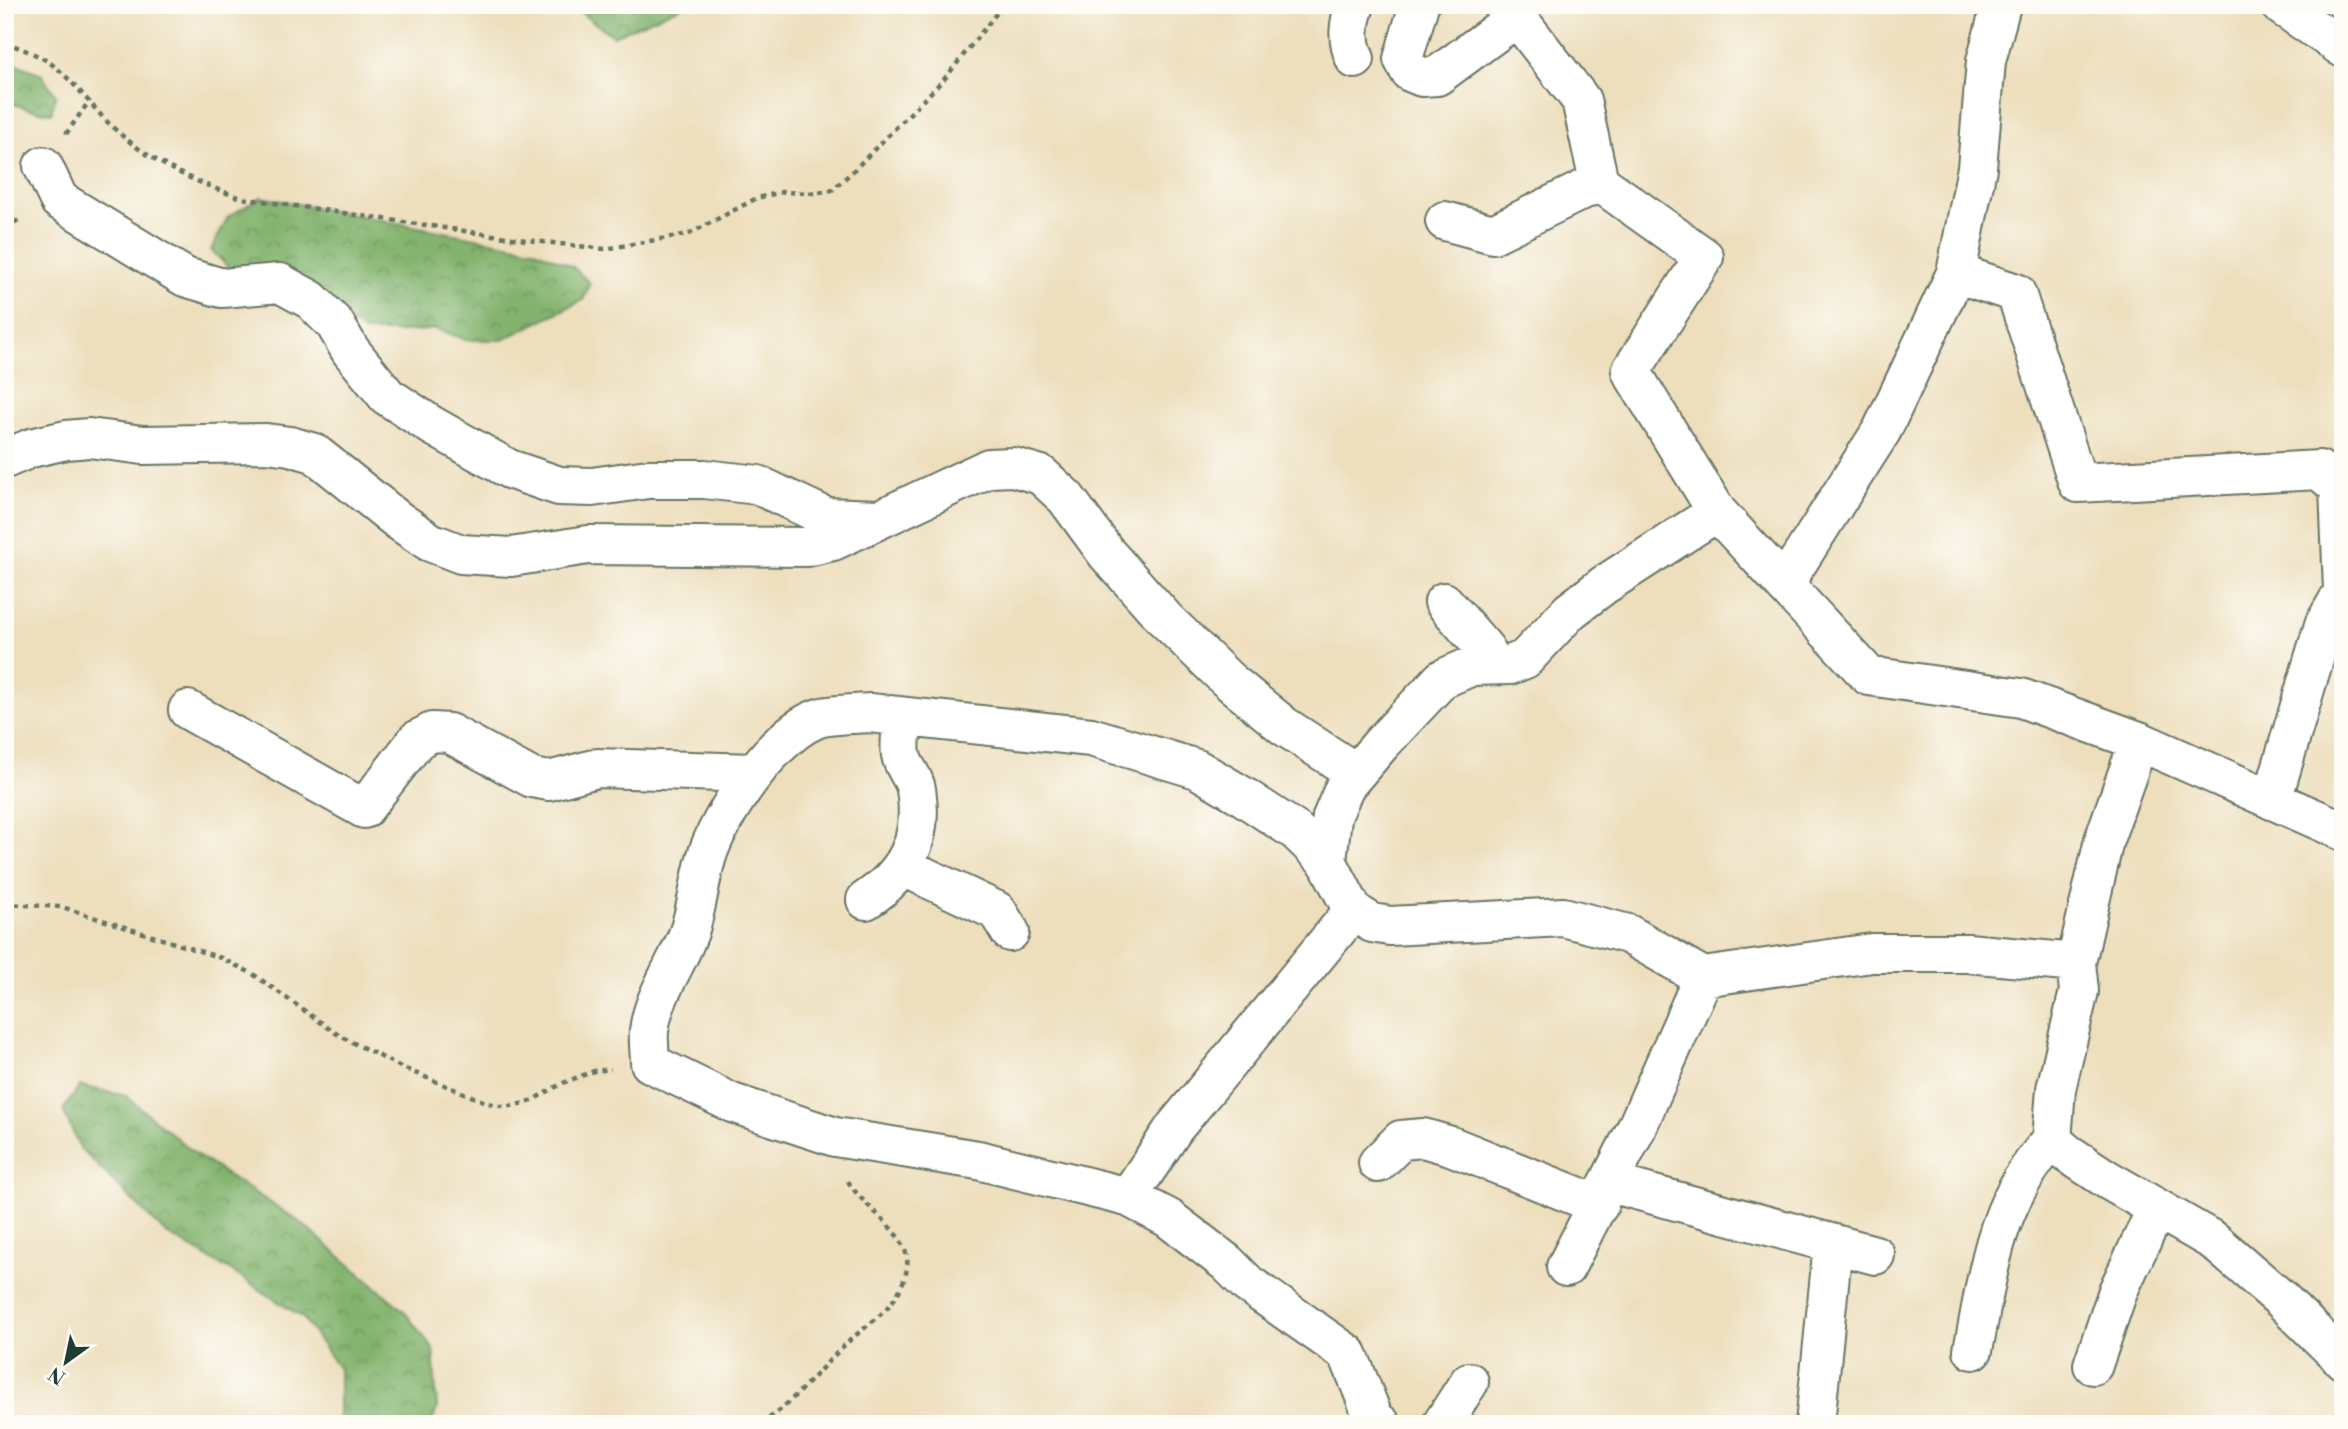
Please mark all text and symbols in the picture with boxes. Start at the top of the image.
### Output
north arrow [32,1328,102,1398]
text: N [44,1361,70,1390]

